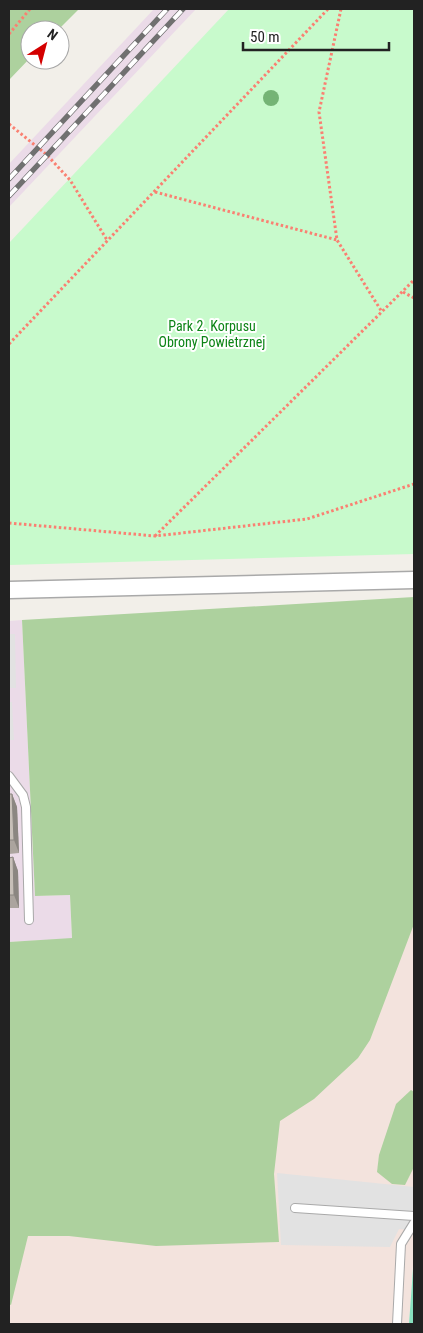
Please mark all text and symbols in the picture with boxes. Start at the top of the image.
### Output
north arrow [20,20,70,70]
scale bar [243,20,389,52]
text: N [44,25,61,43]
text: 50 m [250,28,280,46]
park label: Park 2. Korpusu Obrony Powietrznej [159,318,265,350]

